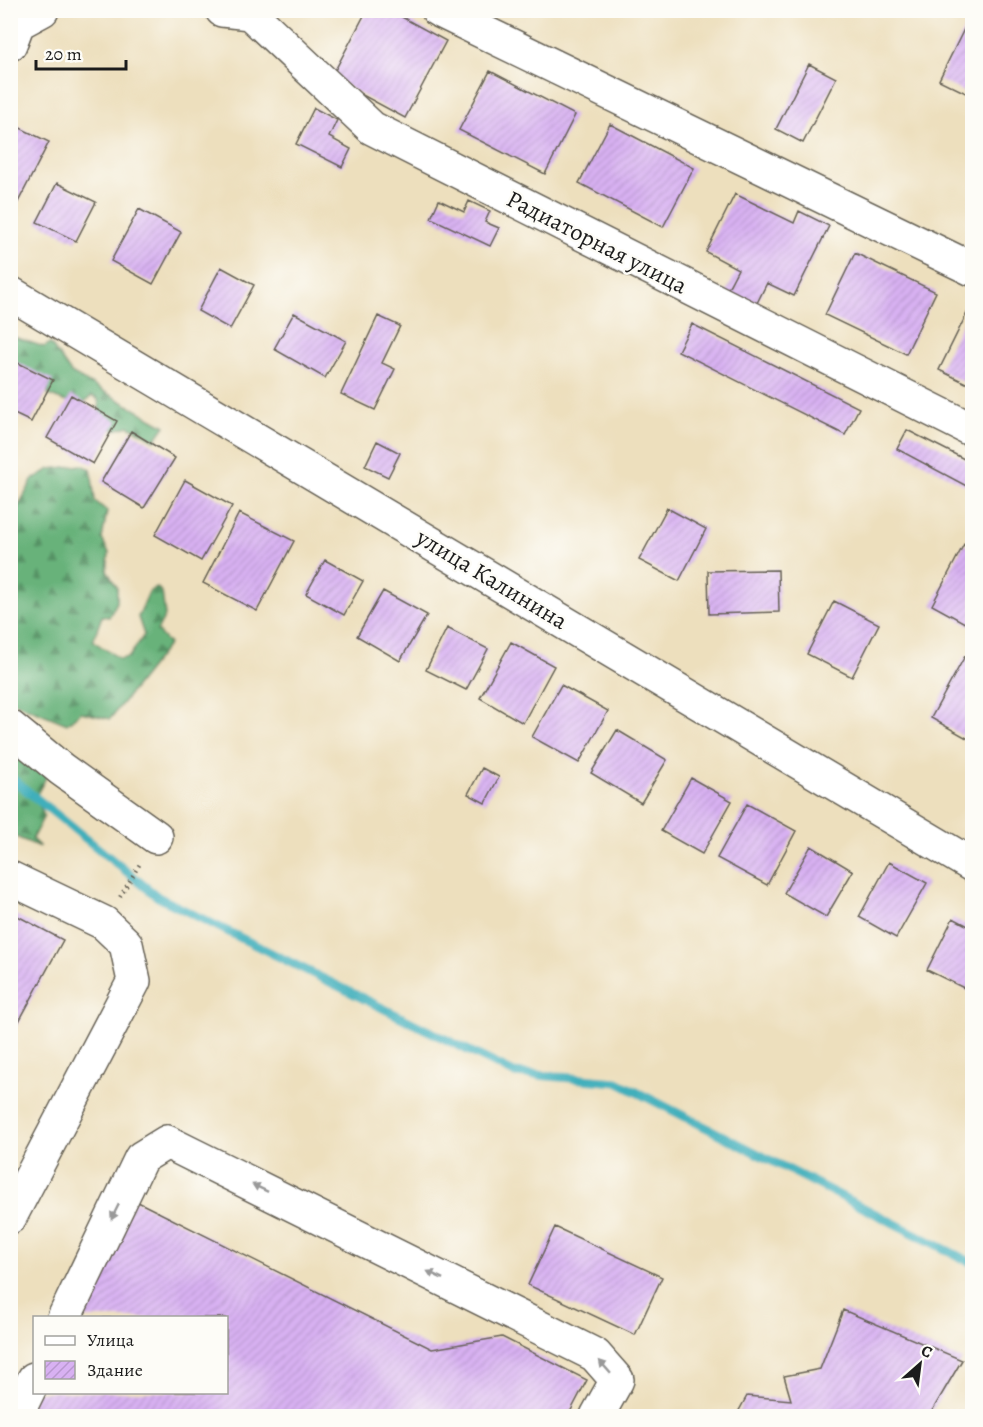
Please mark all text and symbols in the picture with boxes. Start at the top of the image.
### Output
scale bar [36,33,126,71]
text: 20 m [45,42,82,66]
street label: Радиаторная улица [501,183,693,301]
street label: улица Калинина [410,521,574,637]
one-way arrow [251,1184,269,1194]
one-way arrow [110,1204,119,1221]
one-way arrow [426,1270,443,1280]
legend [33,1316,228,1394]
text: Улица [87,1328,135,1352]
north arrow [890,1334,950,1394]
text: С [917,1340,936,1364]
text: Здание [87,1358,143,1382]
one-way arrow [599,1360,612,1375]

